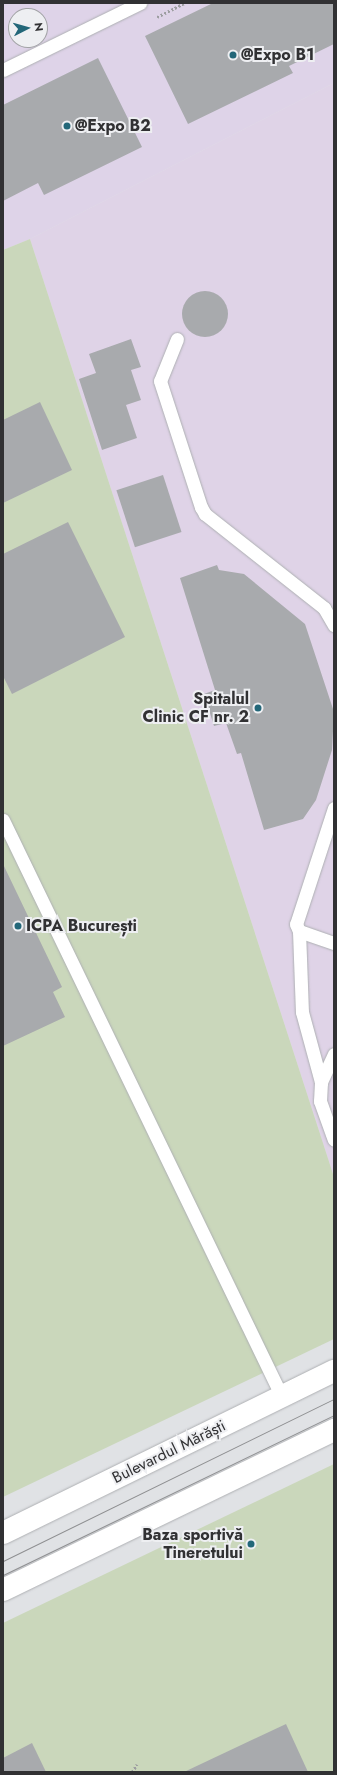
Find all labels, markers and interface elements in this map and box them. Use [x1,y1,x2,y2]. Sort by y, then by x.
north arrow [8,8,48,48]
text: N [31,22,47,32]
place label: @Expo B1 [241,45,314,65]
marker: @Expo B1 [228,50,238,60]
place label: @Expo B2 [75,116,151,136]
marker: @Expo B2 [62,121,72,131]
place label: Spitalul Clinic CF nr. 2 [143,689,249,727]
marker: Spitalul Clinic CF nr. 2 [252,702,264,714]
place label: ICPA București [26,916,137,936]
marker: ICPA București [13,921,23,931]
street label: Bulevardul Mărăști [109,1416,229,1488]
place label: Baza sportivă Tineretului [142,1525,243,1563]
marker: Baza sportivă Tineretului [246,1539,256,1549]

